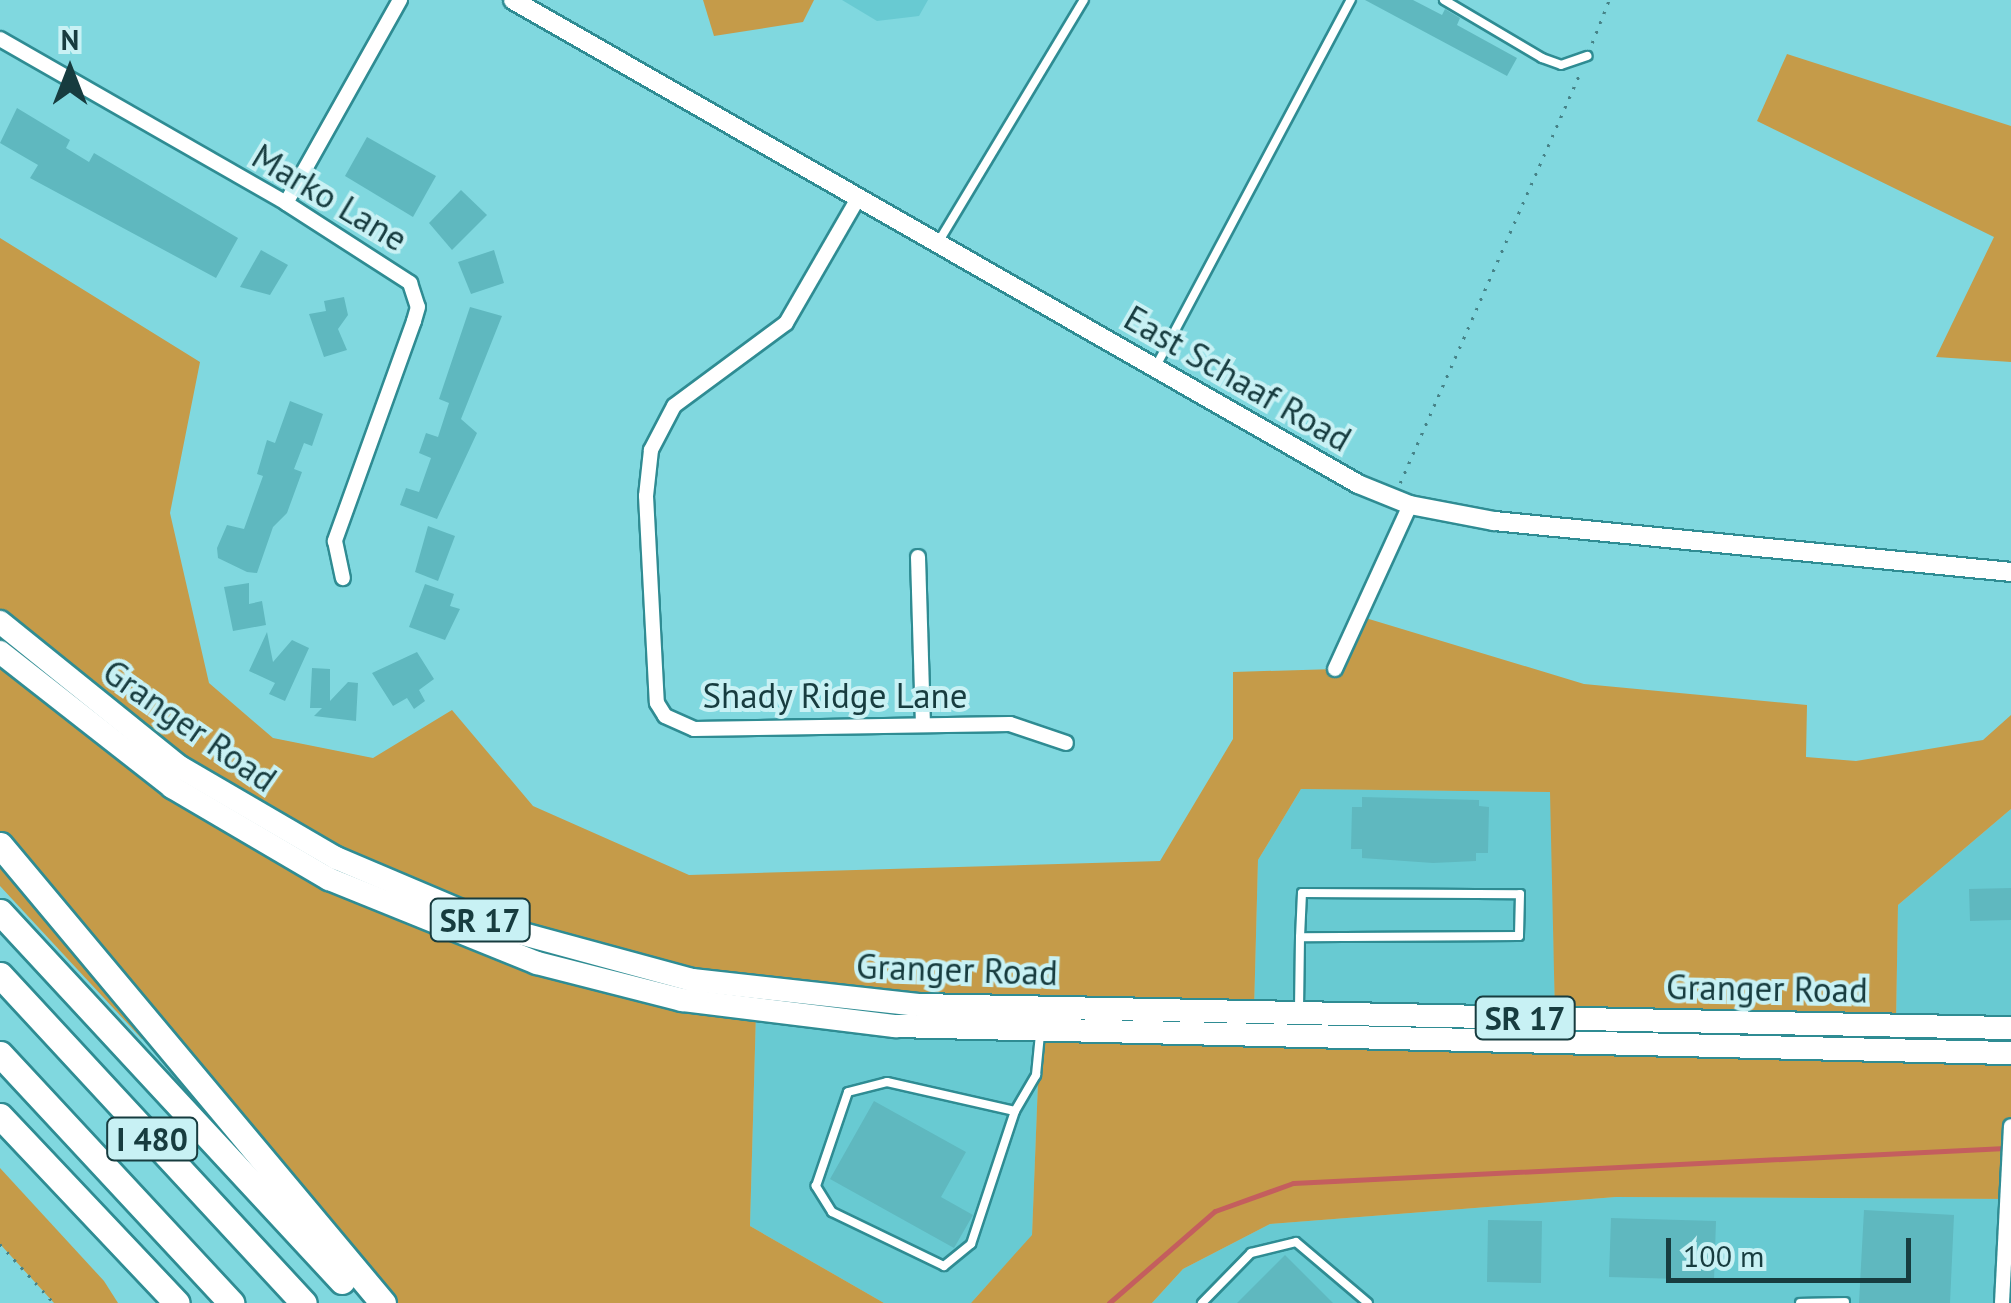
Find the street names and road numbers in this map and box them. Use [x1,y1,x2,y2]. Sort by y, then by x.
street label: Marko Lane [245,134,415,260]
street label: East Schaaf Road [1117,296,1359,460]
street label: Granger Road [95,650,285,800]
street label: Shady Ridge Lane [702,674,968,716]
road number: SR 17 [428,893,532,947]
street label: Granger Road [855,944,1059,994]
street label: Granger Road [1666,965,1868,1011]
road number: SR 17 [1472,991,1578,1045]
road number: I 480 [104,1112,200,1166]

